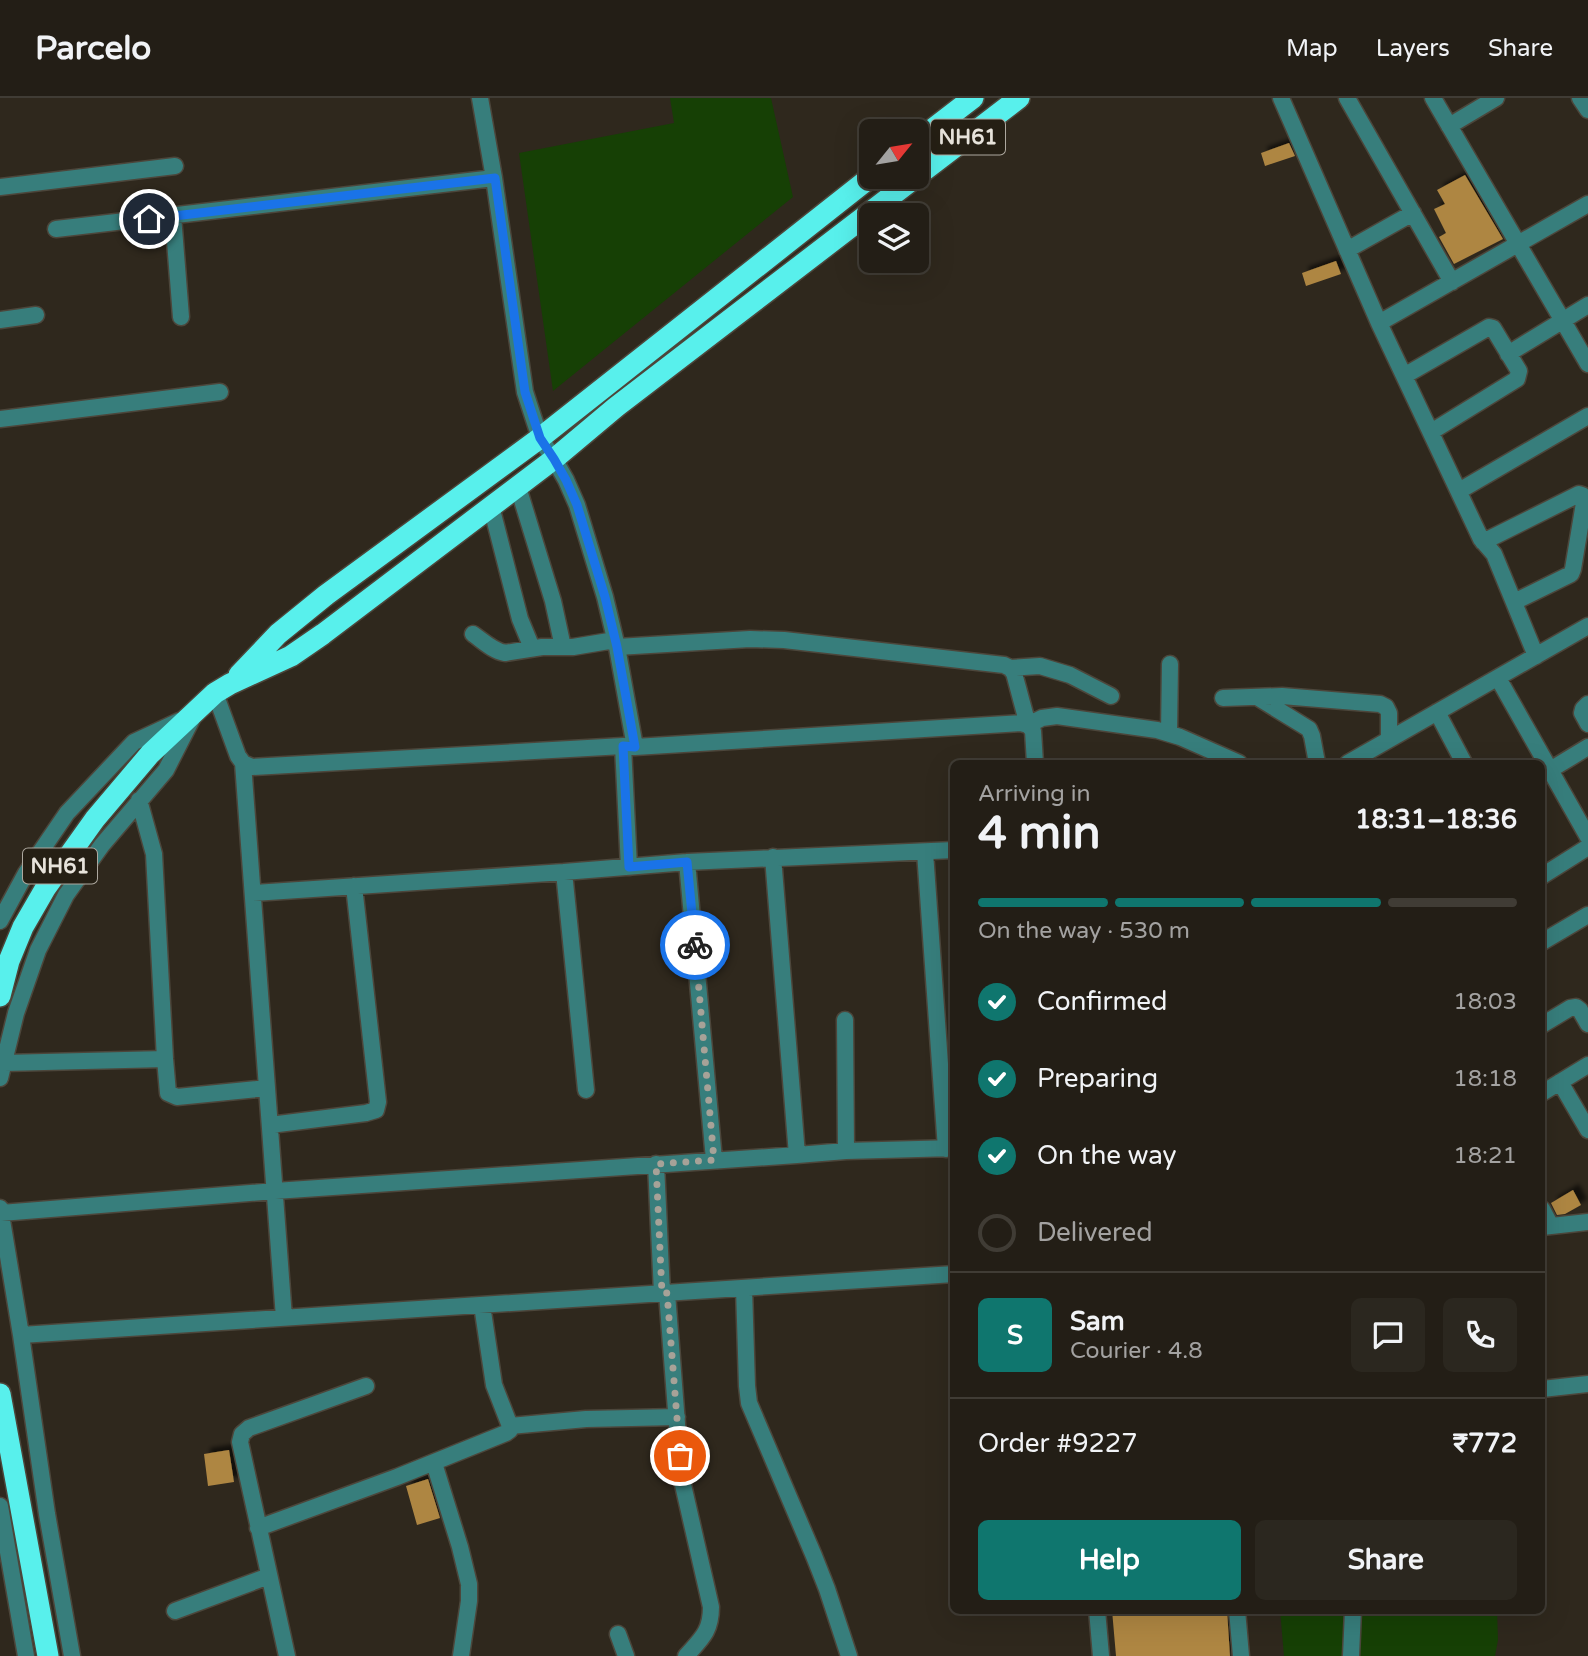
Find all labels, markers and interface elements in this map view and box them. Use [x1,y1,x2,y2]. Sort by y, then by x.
text: Parcelo [35,29,151,68]
text: Map [1286,34,1338,63]
text: Layers [1376,34,1450,63]
text: Share [1488,34,1553,63]
north arrow [859,119,929,189]
map controls [859,119,929,273]
road number: NH61 [931,120,1005,154]
pin [119,189,179,249]
icon: home [130,200,168,238]
button: layers [859,203,929,273]
text: Arriving in [978,780,1091,808]
text: 18:31–18:36 [1355,804,1517,835]
text: 4 min [978,806,1101,861]
road number: NH61 [23,848,97,884]
courier [660,910,730,980]
text: On the way · 530 m [978,917,1190,945]
icon: bike [676,926,714,964]
icon: check [978,983,1016,1021]
text: Confirmed [1037,986,1167,1017]
text: 18:03 [1453,988,1517,1016]
icon: check [978,1060,1016,1098]
text: Preparing [1037,1063,1158,1094]
text: 18:18 [1453,1065,1517,1093]
icon: check [978,1137,1016,1175]
text: On the way [1037,1140,1177,1171]
text: 18:21 [1453,1142,1517,1170]
text: Delivered [1037,1217,1153,1248]
button: chat [1351,1298,1425,1372]
button: phone [1443,1298,1517,1372]
text: Sam [1070,1306,1125,1337]
text: S [1007,1320,1023,1351]
text: Courier · 4.8 [1070,1337,1203,1365]
pin [650,1426,710,1486]
text: Order #9227 [978,1428,1138,1459]
text: ₹772 [1453,1428,1517,1459]
icon: bag [661,1437,699,1475]
button: Help [978,1520,1241,1600]
button: Share [1255,1520,1517,1600]

